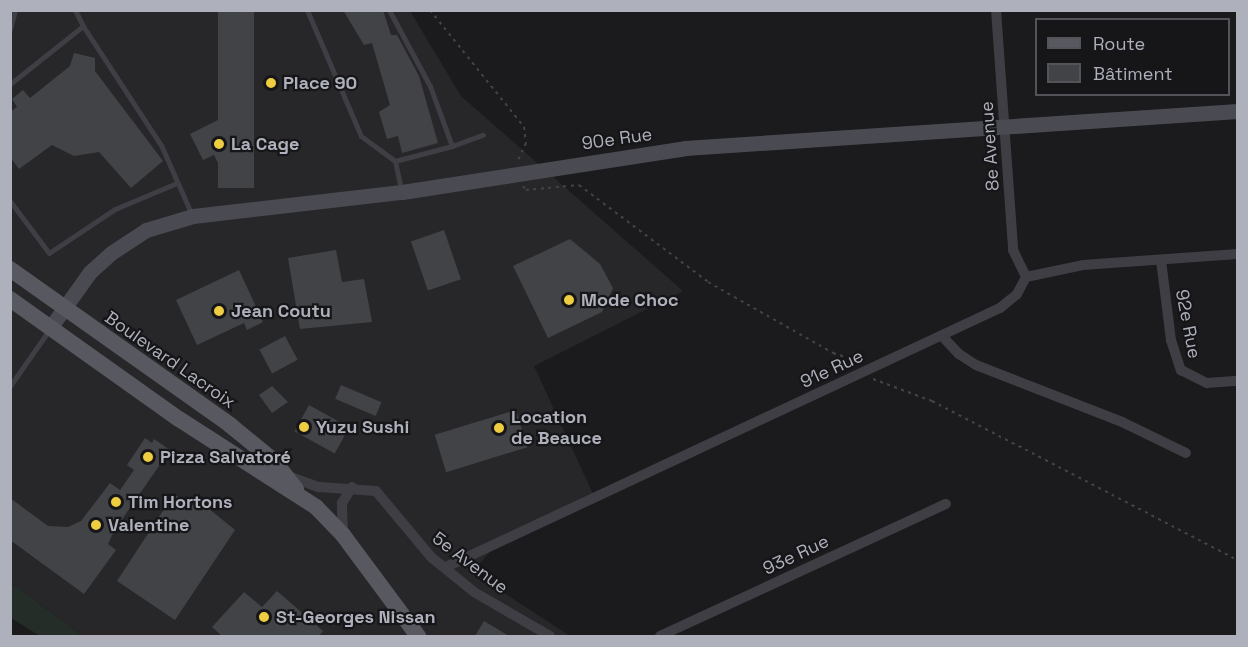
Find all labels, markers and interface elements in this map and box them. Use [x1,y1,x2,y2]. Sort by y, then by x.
legend [1035,18,1230,96]
text: Route [1093,32,1145,55]
text: Bâtiment [1093,62,1173,85]
place label: Place 90 [283,72,357,94]
marker: Place 90 [264,76,278,90]
street label: 8e Avenue [976,100,1004,192]
street label: 90e Rue [580,123,654,155]
place label: La Cage [231,133,299,155]
marker: La Cage [212,137,226,151]
street label: 92e Rue [1171,287,1205,361]
place label: Mode Choc [581,289,679,311]
marker: Mode Choc [562,293,576,307]
place label: Jean Coutu [231,300,331,322]
marker: Jean Coutu [212,304,226,318]
street label: Boulevard Lacroix [101,307,239,413]
street label: 91e Rue [797,345,867,393]
place label: Location de Beauce [511,407,602,450]
place label: Yuzu Sushi [316,416,409,438]
marker: Yuzu Sushi [297,420,311,434]
marker: Location de Beauce [492,421,506,435]
place label: Pizza Salvatoré [160,446,291,468]
marker: Pizza Salvatoré [141,450,155,464]
place label: Tim Hortons [128,491,232,513]
marker: Tim Hortons [109,495,123,509]
place label: Valentine [108,514,189,536]
marker: Valentine [89,518,103,532]
street label: 5e Avenue [428,527,512,599]
street label: 93e Rue [760,530,832,580]
place label: St-Georges Nissan [276,606,436,628]
marker: St-Georges Nissan [257,610,271,624]

